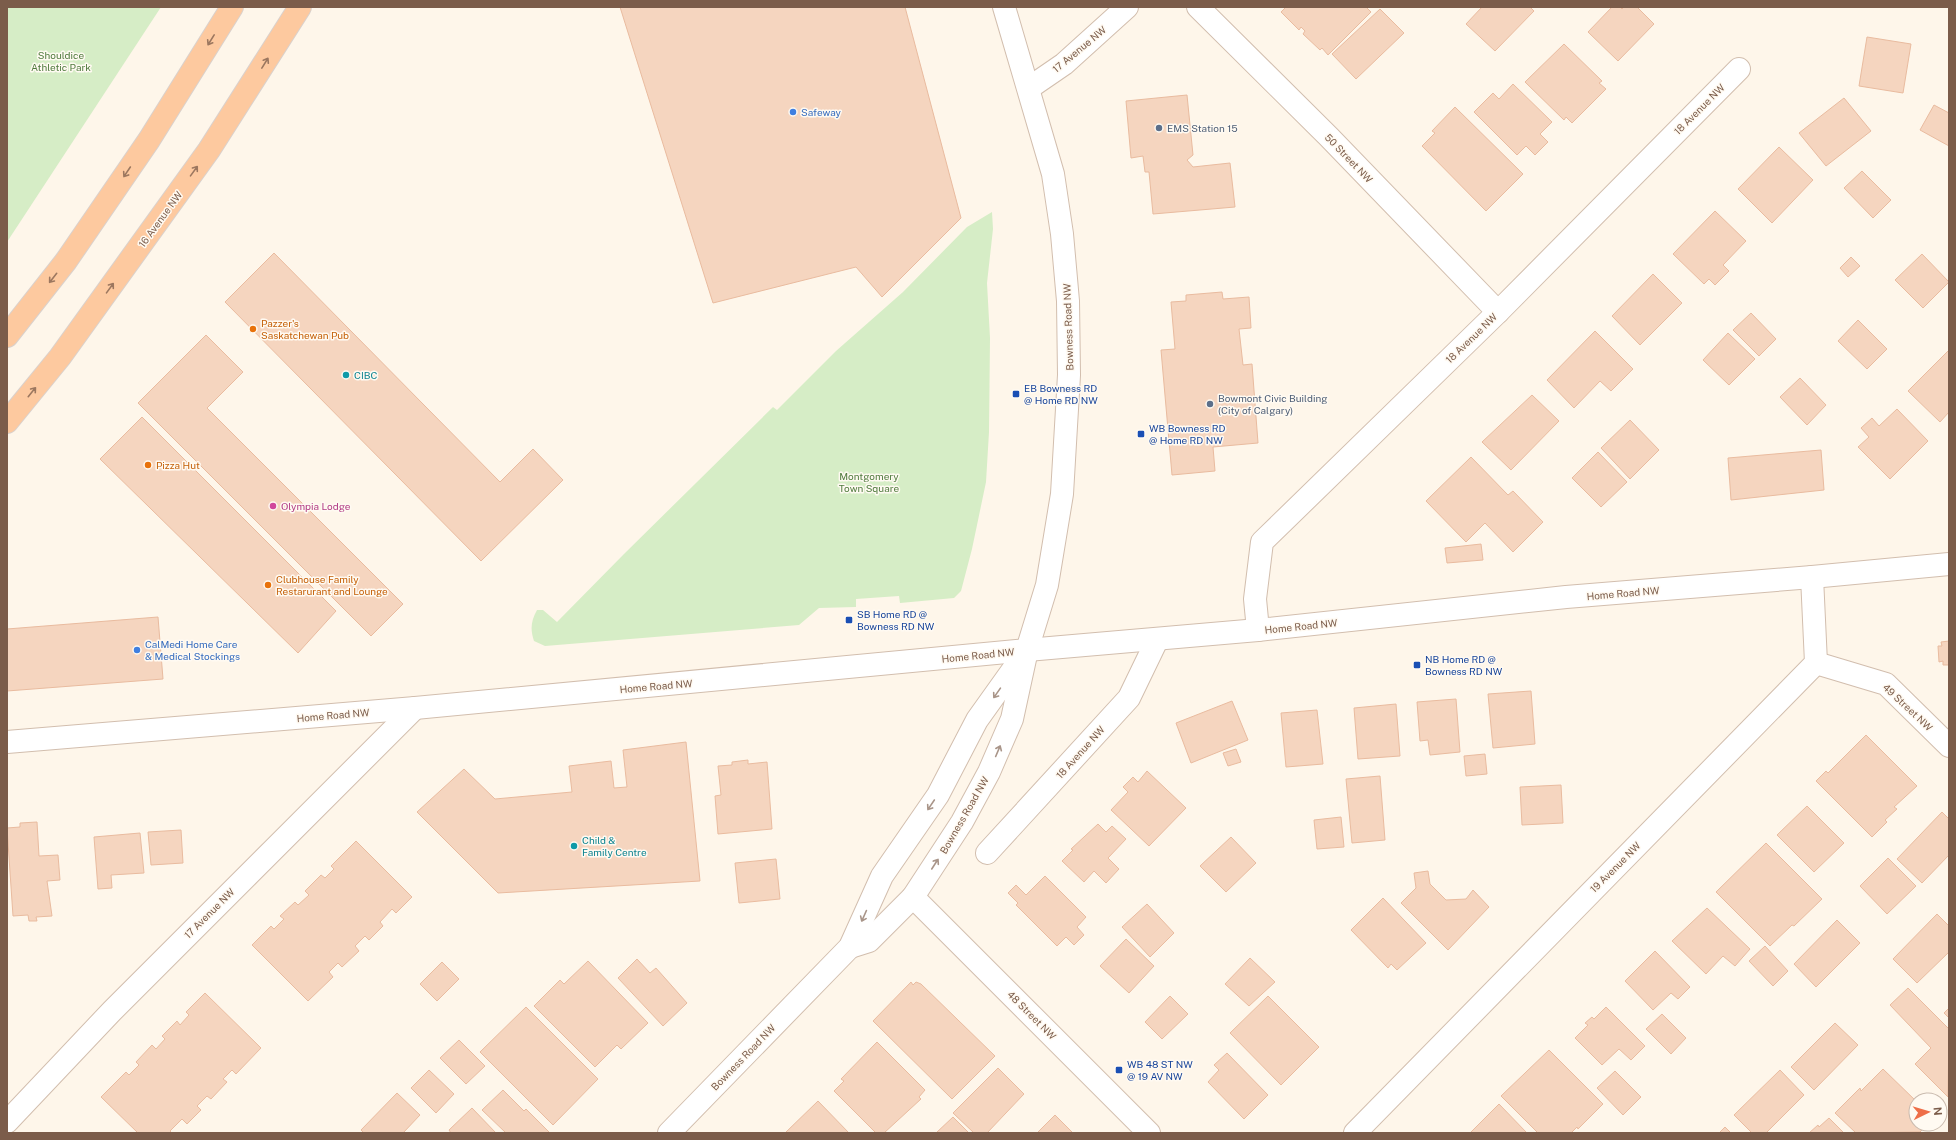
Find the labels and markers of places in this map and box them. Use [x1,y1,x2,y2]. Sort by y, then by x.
place label: Safeway [801,106,842,118]
marker: Safeway [788,107,798,117]
place label: EMS Station 15 [1167,122,1238,134]
marker: EMS Station 15 [1154,123,1164,133]
place label: Pazzer's Saskatchewan Pub [261,317,349,341]
marker: Pazzer's Saskatchewan Pub [248,324,258,334]
place label: CIBC [354,369,377,381]
marker: CIBC [341,370,351,380]
place label: EB Bowness RD @ Home RD NW [1024,382,1098,406]
marker: EB Bowness RD @ Home RD NW [1011,389,1021,399]
place label: Bowmont Civic Building (City of Calgary) [1218,392,1327,416]
marker: Bowmont Civic Building (City of Calgary) [1205,399,1215,409]
place label: WB Bowness RD @ Home RD NW [1149,422,1225,446]
marker: WB Bowness RD @ Home RD NW [1136,429,1146,439]
place label: Pizza Hut [156,459,200,471]
marker: Pizza Hut [143,460,153,470]
place label: Olympia Lodge [281,500,351,512]
marker: Olympia Lodge [268,501,278,511]
place label: Clubhouse Family Restarurant and Lounge [276,573,388,597]
marker: Clubhouse Family Restarurant and Lounge [263,580,273,590]
place label: SB Home RD @ Bowness RD NW [857,608,935,632]
marker: SB Home RD @ Bowness RD NW [844,615,854,625]
place label: CalMedi Home Care & Medical Stockings [145,638,240,662]
marker: CalMedi Home Care & Medical Stockings [132,645,142,655]
place label: NB Home RD @ Bowness RD NW [1425,653,1503,677]
marker: NB Home RD @ Bowness RD NW [1412,660,1422,670]
place label: Child & Family Centre [582,834,647,858]
marker: Child & Family Centre [569,841,579,851]
place label: WB 48 ST NW @ 19 AV NW [1127,1058,1193,1082]
marker: WB 48 ST NW @ 19 AV NW [1114,1065,1124,1075]

